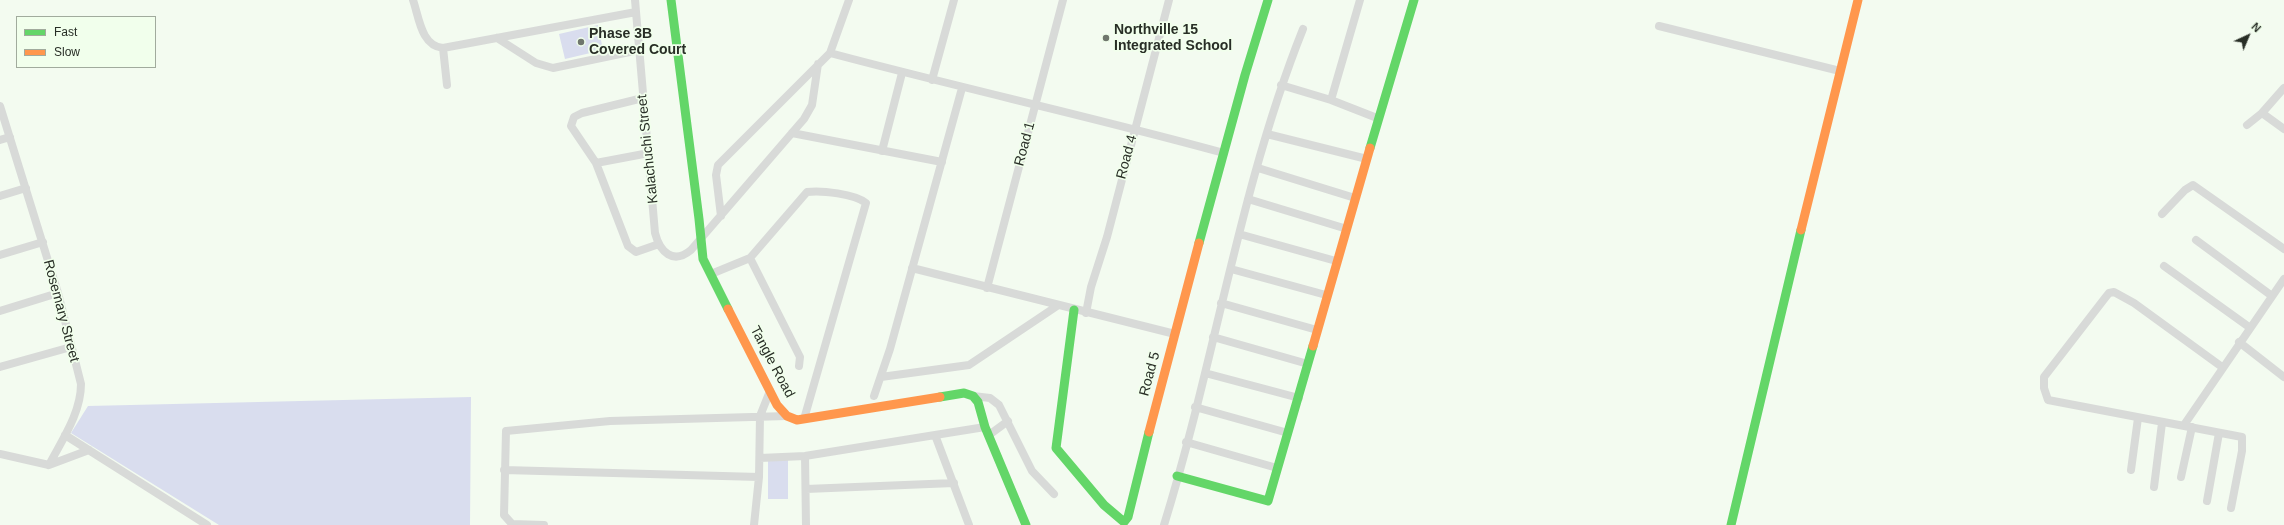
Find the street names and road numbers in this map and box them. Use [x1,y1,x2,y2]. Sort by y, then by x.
street label: Kalachuchi Street [634,94,662,204]
street label: Road 1 [1011,120,1039,168]
street label: Road 4 [1113,133,1141,181]
street label: Rosemary Street [39,258,83,364]
street label: Tangle Road [746,323,798,401]
street label: Road 5 [1136,350,1164,398]

